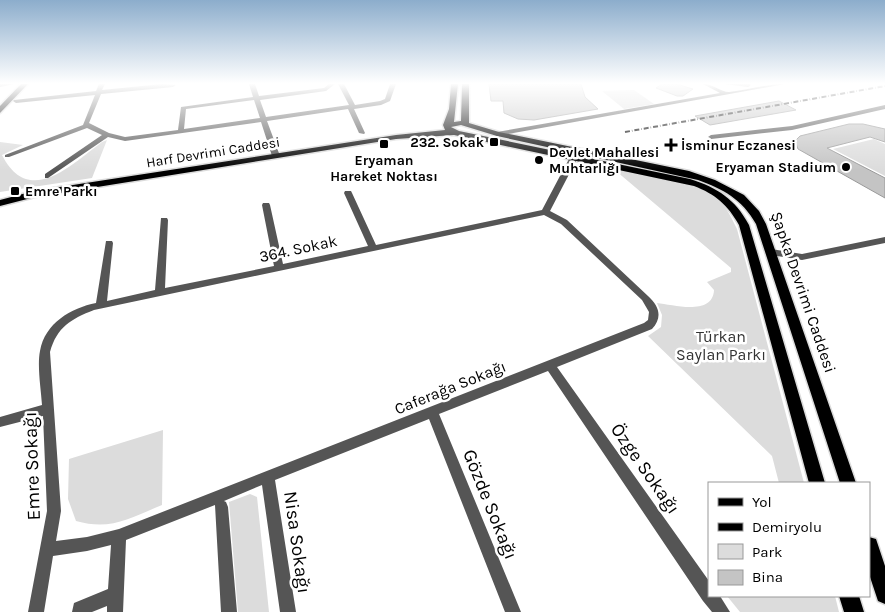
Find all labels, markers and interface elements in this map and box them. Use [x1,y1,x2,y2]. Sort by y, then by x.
street label: Harf Devrimi Caddesi [145,134,281,171]
place label: 232. Sokak [410,134,485,151]
marker: 232. Sokak [488,136,500,148]
place label: İsminur Eczanesi [681,137,796,154]
marker: Eryaman Hareket Noktası [378,138,390,150]
marker: İsminur Eczanesi [665,139,677,151]
place label: Devlet Mahallesi Muhtarlığı [549,144,659,177]
place label: Eryaman Hareket Noktası [330,152,438,185]
marker: Devlet Mahallesi Muhtarlığı [533,154,545,166]
place label: Eryaman Stadium [715,159,836,176]
marker: Eryaman Stadium [840,161,852,173]
place label: Emre Parkı [25,183,98,200]
marker: Emre Parkı [9,185,21,197]
street label: Şapka Devrimi Caddesi [767,209,840,375]
street label: 364. Sokak [257,231,339,266]
park label: Türkan Saylan Parkı [676,327,766,364]
street label: Caferağa Sokağı [392,356,509,418]
street label: Emre Sokağı [19,411,45,521]
street label: Özge Sokağı [606,419,685,518]
street label: Gözde Sokağı [458,446,522,563]
legend [708,482,870,597]
street label: Nisa Sokağı [279,490,315,595]
text: Yol [752,493,772,511]
text: Demiryolu [752,518,822,536]
text: Park [752,543,782,561]
text: Bina [752,568,783,586]

